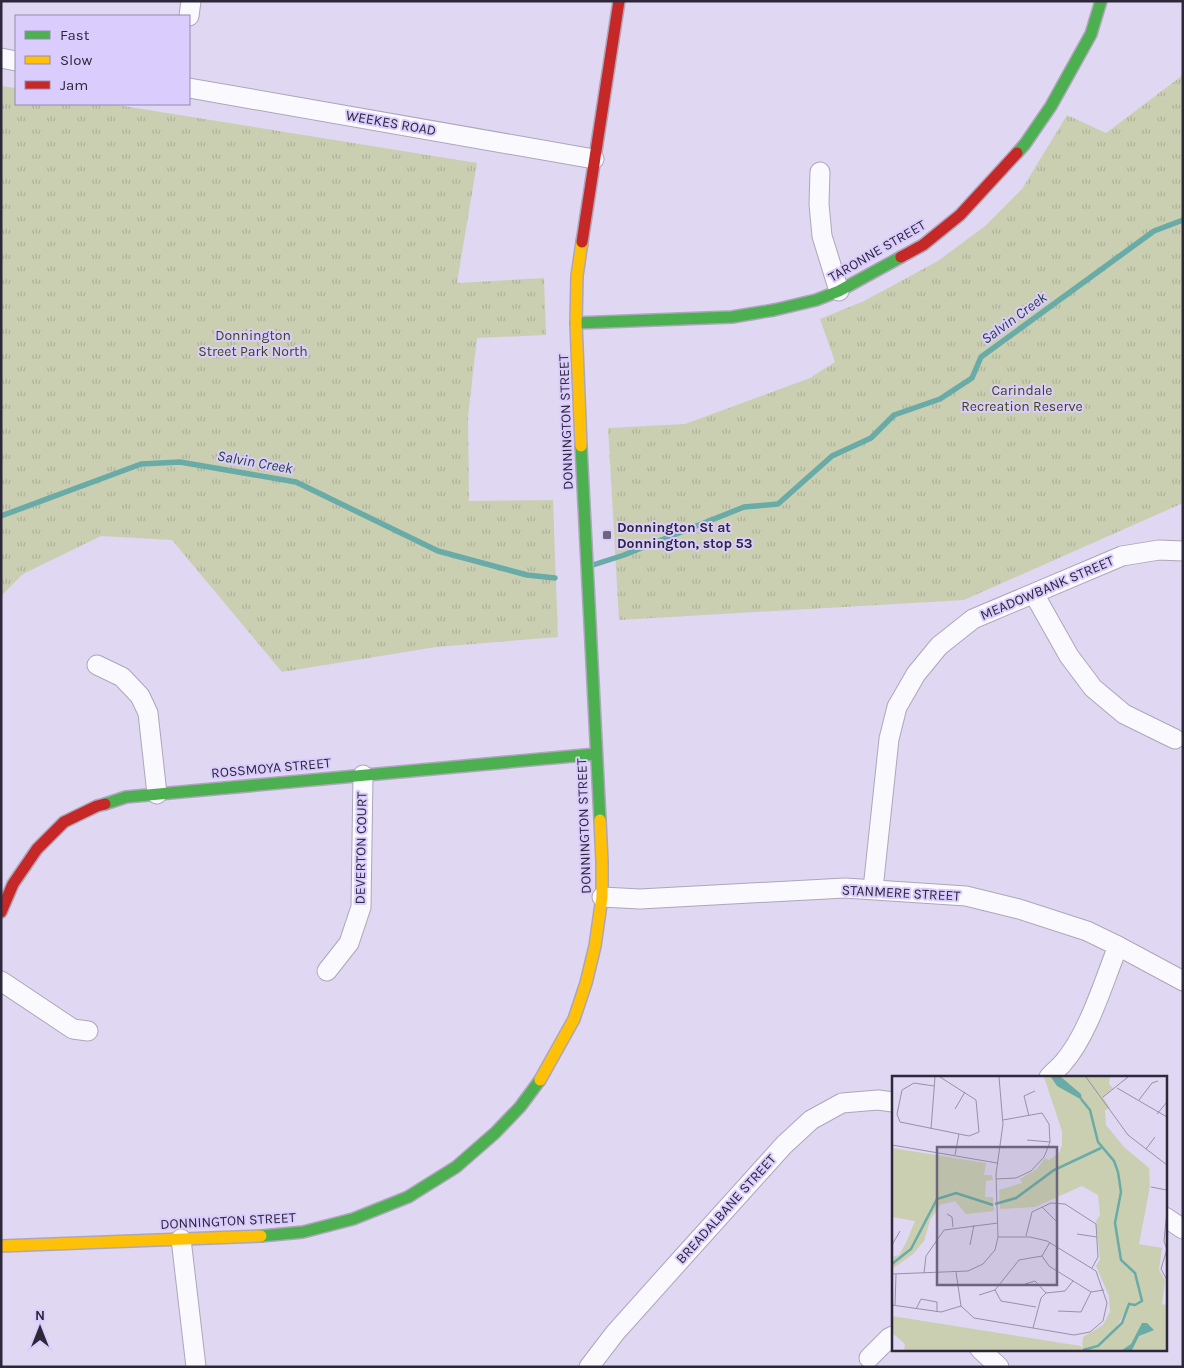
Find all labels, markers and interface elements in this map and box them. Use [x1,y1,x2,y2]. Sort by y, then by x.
legend [15,15,190,105]
text: Fast [60,26,90,44]
text: Slow [60,51,92,69]
text: Jam [60,76,88,94]
street label: WEEKES ROAD [345,107,437,139]
street label: TARONNE STREET [825,216,929,286]
water label: Salvin Creek [978,288,1051,348]
park label: Donnington Street Park North [198,327,308,360]
street label: DONNINGTON STREET [555,354,577,490]
park label: Carindale Recreation Reserve [961,382,1083,415]
water label: Salvin Creek [216,446,295,478]
place label: Donnington St at Donnington, stop 53 [617,519,752,552]
marker: Donnington St at Donnington, stop 53 [601,529,613,541]
street label: MEADOWBANK STREET [978,552,1116,624]
street label: ROSSMOYA STREET [210,754,332,782]
street label: DONNINGTON STREET [573,758,595,894]
street label: DEVERTON COURT [352,792,370,904]
street label: STANMERE STREET [841,881,961,905]
inset map [892,1076,1166,1350]
street label: BREADALBANE STREET [672,1151,780,1267]
street label: DONNINGTON STREET [160,1209,296,1233]
north arrow [15,1303,65,1353]
text: N [35,1307,45,1324]

